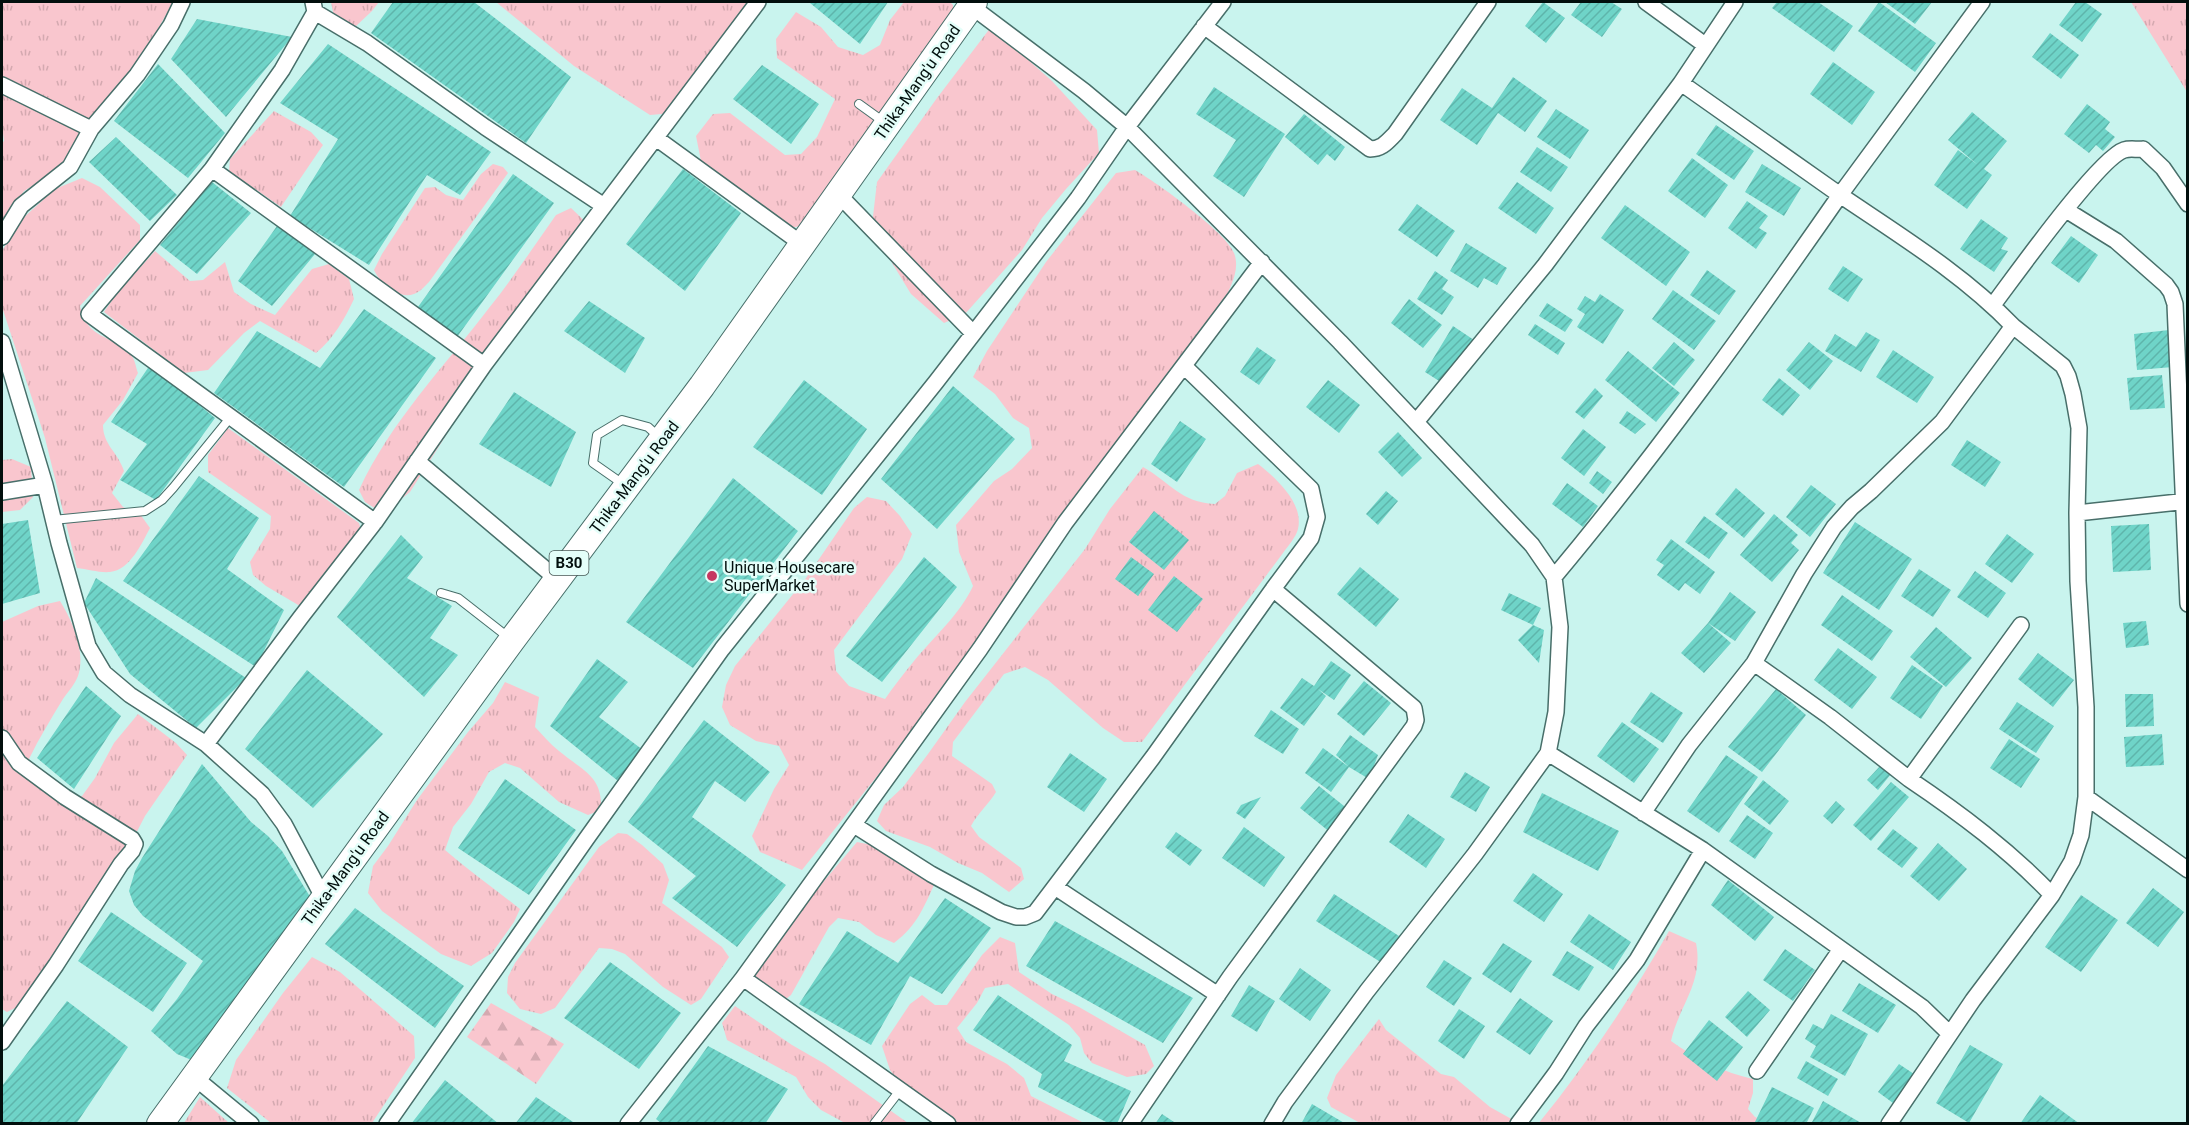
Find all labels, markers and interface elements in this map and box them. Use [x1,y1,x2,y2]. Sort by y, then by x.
street label: Thika-Mang'u Road [871,21,964,144]
street label: Thika-Mang'u Road [586,417,683,537]
road number: B30 [550,551,588,575]
place label: Unique Housecare SuperMarket [724,558,854,595]
marker: Unique Housecare SuperMarket [705,569,719,583]
street label: Thika-Mang'u Road [298,808,393,929]

